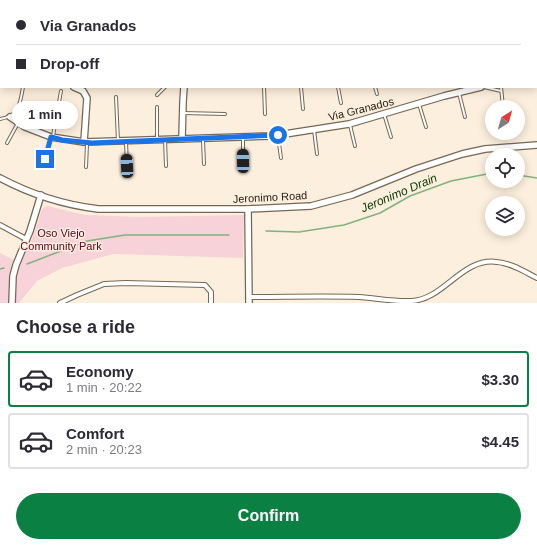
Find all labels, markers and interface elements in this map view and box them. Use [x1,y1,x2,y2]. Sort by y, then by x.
text: Via Granados [40,17,136,34]
text: Drop-off [40,55,99,72]
street label: Via Granados [327,95,395,123]
north arrow [485,100,525,140]
map controls [485,100,525,236]
callout: 1 min [12,101,78,129]
text: 1 min [28,107,62,122]
route start [269,126,287,144]
button: locate [485,148,525,188]
car [237,149,249,173]
route end [36,150,54,168]
car [120,154,134,178]
water label: Jeronimo Drain [358,171,439,216]
street label: Jeronimo Road [232,189,308,205]
button: layers [485,196,525,236]
park label: Oso Viejo Community Park [20,227,102,252]
text: Choose a ride [16,317,135,337]
icon: car [18,361,54,397]
text: Economy [66,363,134,380]
text: $3.30 [481,371,519,388]
text: 1 min · 20:22 [66,380,142,395]
icon: car [18,423,54,459]
text: Comfort [66,425,124,442]
text: $4.45 [481,433,519,450]
text: 2 min · 20:23 [66,442,142,457]
button: Confirm [16,493,521,539]

